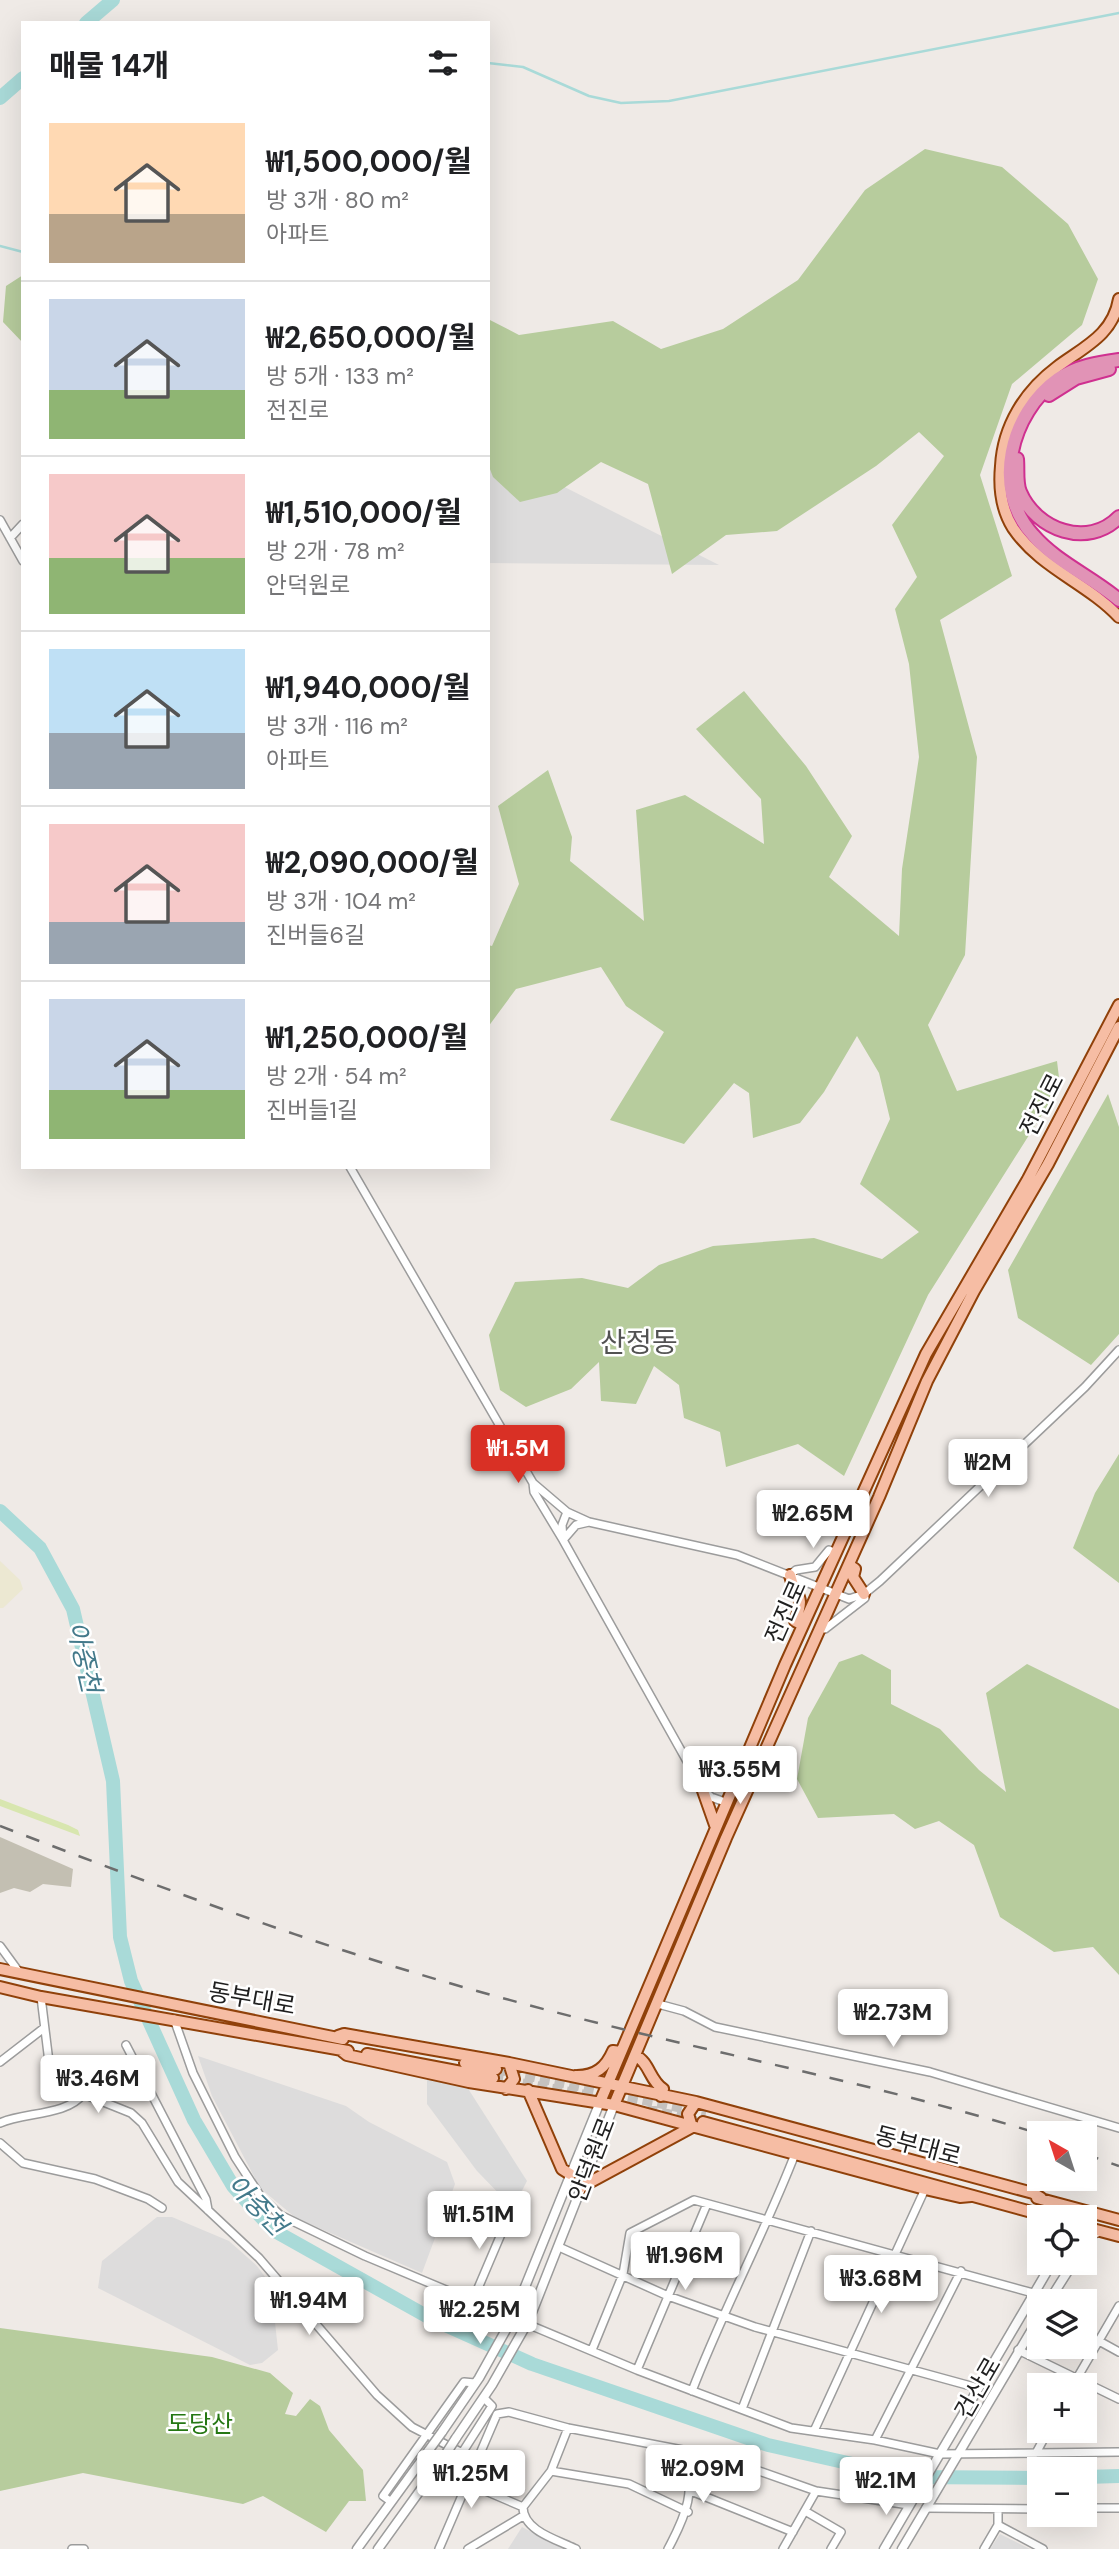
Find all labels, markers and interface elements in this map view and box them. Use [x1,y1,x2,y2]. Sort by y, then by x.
icon: filters [424,44,462,82]
text: 매물 14개 [49,46,169,85]
text: ₩1,500,000/월 [266,142,472,181]
icon: home [105,151,189,235]
text: 방 3개 · 80 m² [266,185,409,215]
text: 아파트 [266,219,329,249]
text: ₩2,650,000/월 [266,318,476,357]
icon: home [105,327,189,411]
text: 방 5개 · 133 m² [266,361,414,391]
text: 전진로 [266,395,329,425]
text: ₩1,510,000/월 [266,493,462,532]
icon: home [105,502,189,586]
text: 방 2개 · 78 m² [266,536,405,566]
text: 안덕원로 [266,570,351,600]
text: ₩1,940,000/월 [266,668,471,707]
icon: home [105,677,189,761]
text: 방 3개 · 116 m² [266,711,408,741]
text: 아파트 [266,745,329,775]
text: ₩2,090,000/월 [266,843,479,882]
icon: home [105,852,189,936]
text: 방 3개 · 104 m² [266,886,416,916]
text: 진버들6길 [266,920,365,950]
text: ₩1,250,000/월 [266,1018,468,1057]
icon: home [105,1027,189,1111]
text: 방 2개 · 54 m² [266,1061,407,1091]
street label: 전진로 [1013,1068,1070,1141]
text: 진버들1길 [266,1095,358,1125]
district label: 산정동 [600,1324,678,1361]
pin: ₩1.5M [469,1426,567,1485]
text: ₩1.5M [487,1433,549,1463]
pin: ₩2M [954,1440,1022,1499]
text: ₩2M [964,1447,1012,1477]
pin: ₩2.65M [756,1490,870,1550]
text: ₩2.65M [773,1498,853,1528]
street label: 전진로 [758,1575,813,1648]
water label: 아중천 [59,1618,109,1699]
pin: ₩3.55M [683,1746,797,1806]
text: ₩3.55M [699,1754,781,1784]
street label: 동부대로 [206,1976,298,2021]
pin: ₩2.73M [836,1990,950,2049]
text: ₩2.73M [854,1997,932,2027]
pin: ₩3.46M [41,2056,155,2115]
text: ₩3.46M [56,2063,140,2093]
street label: 안덕원로 [561,2113,622,2207]
street label: 동부대로 [871,2119,965,2172]
north arrow [1027,2121,1097,2191]
map controls [1027,2121,1097,2527]
water label: 아중천 [220,2167,296,2245]
pin: ₩1.51M [422,2192,536,2251]
text: ₩1.51M [444,2199,514,2229]
button: locate [1027,2205,1097,2275]
pin: ₩1.96M [628,2232,742,2292]
text: ₩1.96M [647,2240,723,2270]
pin: ₩3.68M [824,2256,938,2315]
text: ₩3.68M [840,2263,922,2293]
pin: ₩1.94M [252,2278,366,2337]
text: ₩1.94M [271,2285,347,2315]
pin: ₩2.25M [423,2286,537,2346]
button: layers [1027,2289,1097,2359]
text: ₩2.25M [440,2294,520,2324]
street label: 건산로 [948,2351,1008,2424]
button: + [1027,2373,1097,2443]
park label: 도당산 [167,2408,233,2439]
pin: ₩2.09M [646,2446,760,2505]
pin: ₩1.25M [414,2450,528,2510]
text: ₩2.09M [662,2453,744,2483]
button: − [1027,2457,1097,2527]
text: ₩1.25M [433,2458,509,2488]
pin: ₩2.1M [837,2458,935,2517]
text: ₩2.1M [856,2465,916,2495]

